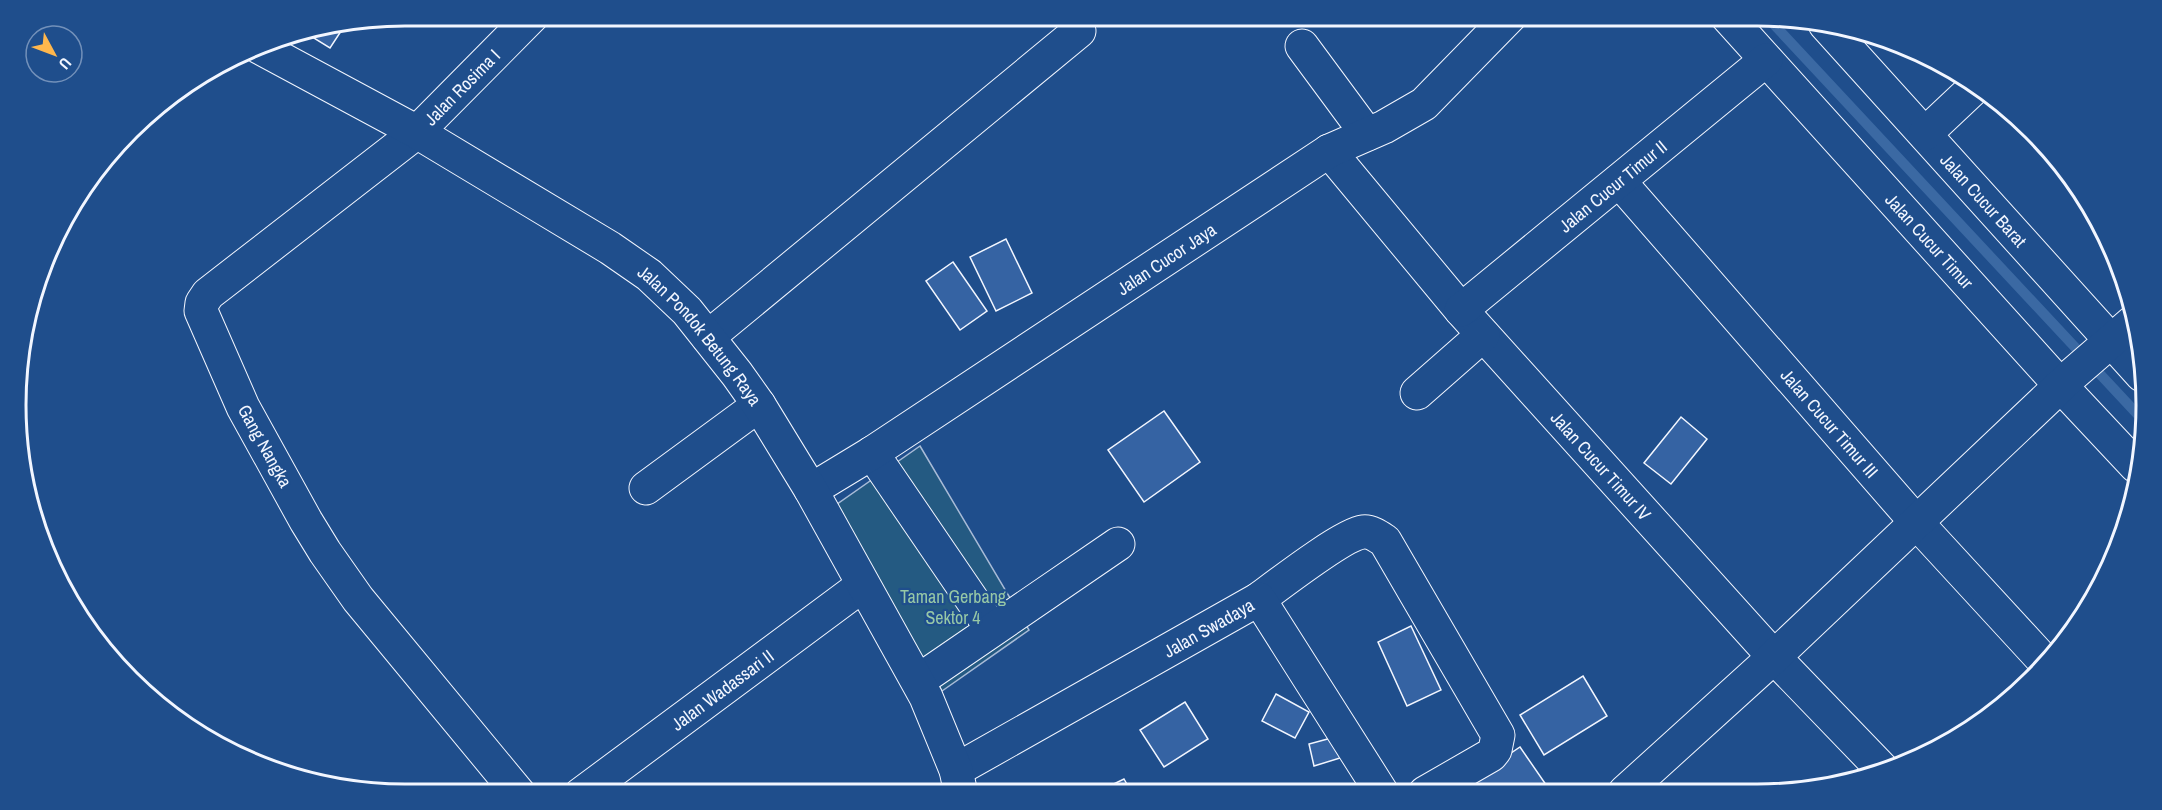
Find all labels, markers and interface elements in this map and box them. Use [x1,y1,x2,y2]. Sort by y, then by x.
north arrow [24,24,84,84]
street label: Jalan Rosima I [418,43,505,131]
text: U [54,53,77,75]
street label: Jalan Cucur Timur II [1553,134,1672,238]
street label: Jalan Cucur Barat [1935,148,2033,252]
street label: Jalan Cucur Timur [1880,187,1980,294]
street label: Jalan Cucor Jaya [1112,217,1221,300]
street label: Jalan Pondok Betung Raya [633,259,768,410]
street label: Jalan Cucur Timur III [1775,363,1884,483]
street label: Gang Nangka [232,400,298,492]
street label: Jalan Cucur Timur IV [1545,405,1657,526]
park label: Taman Gerbang Sektor 4 [900,584,1007,630]
street label: Jalan Swadaya [1159,592,1258,663]
street label: Jalan Wadassari II [666,643,779,736]

